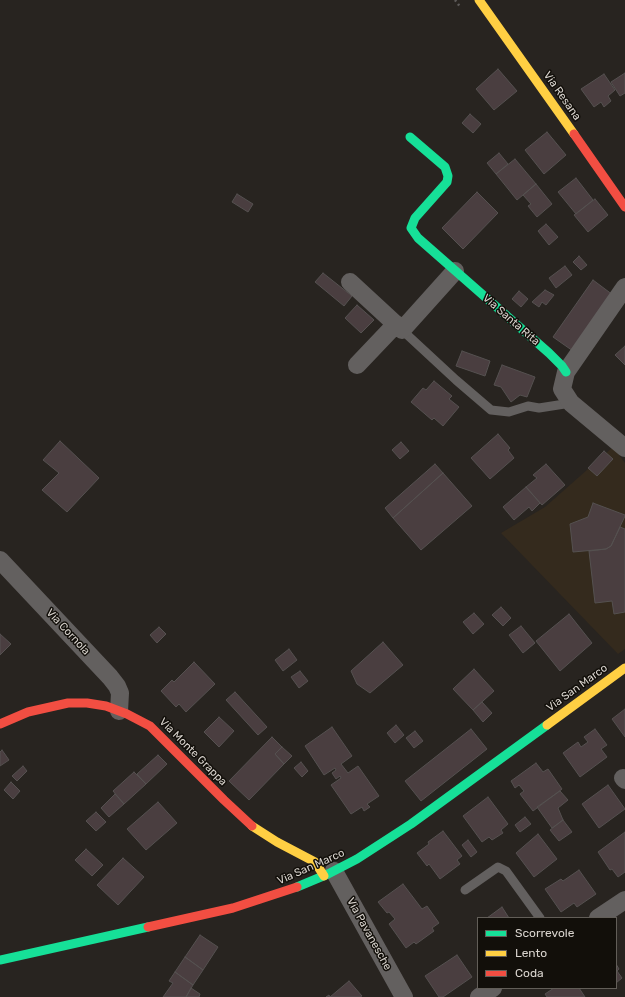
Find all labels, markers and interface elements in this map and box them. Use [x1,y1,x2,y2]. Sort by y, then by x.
street label: Via Resana [540,69,584,123]
street label: Via Santa Rita [480,292,542,348]
street label: Via Cornola [43,606,93,658]
street label: Via San Marco [544,661,610,715]
street label: Via Monte Grappa [156,715,230,789]
street label: Via San Marco [275,846,347,888]
street label: Via Pavanesche [344,895,394,973]
legend [477,917,617,989]
text: Scorrevole [515,926,574,940]
text: Lento [515,946,547,960]
text: Coda [515,966,544,980]

